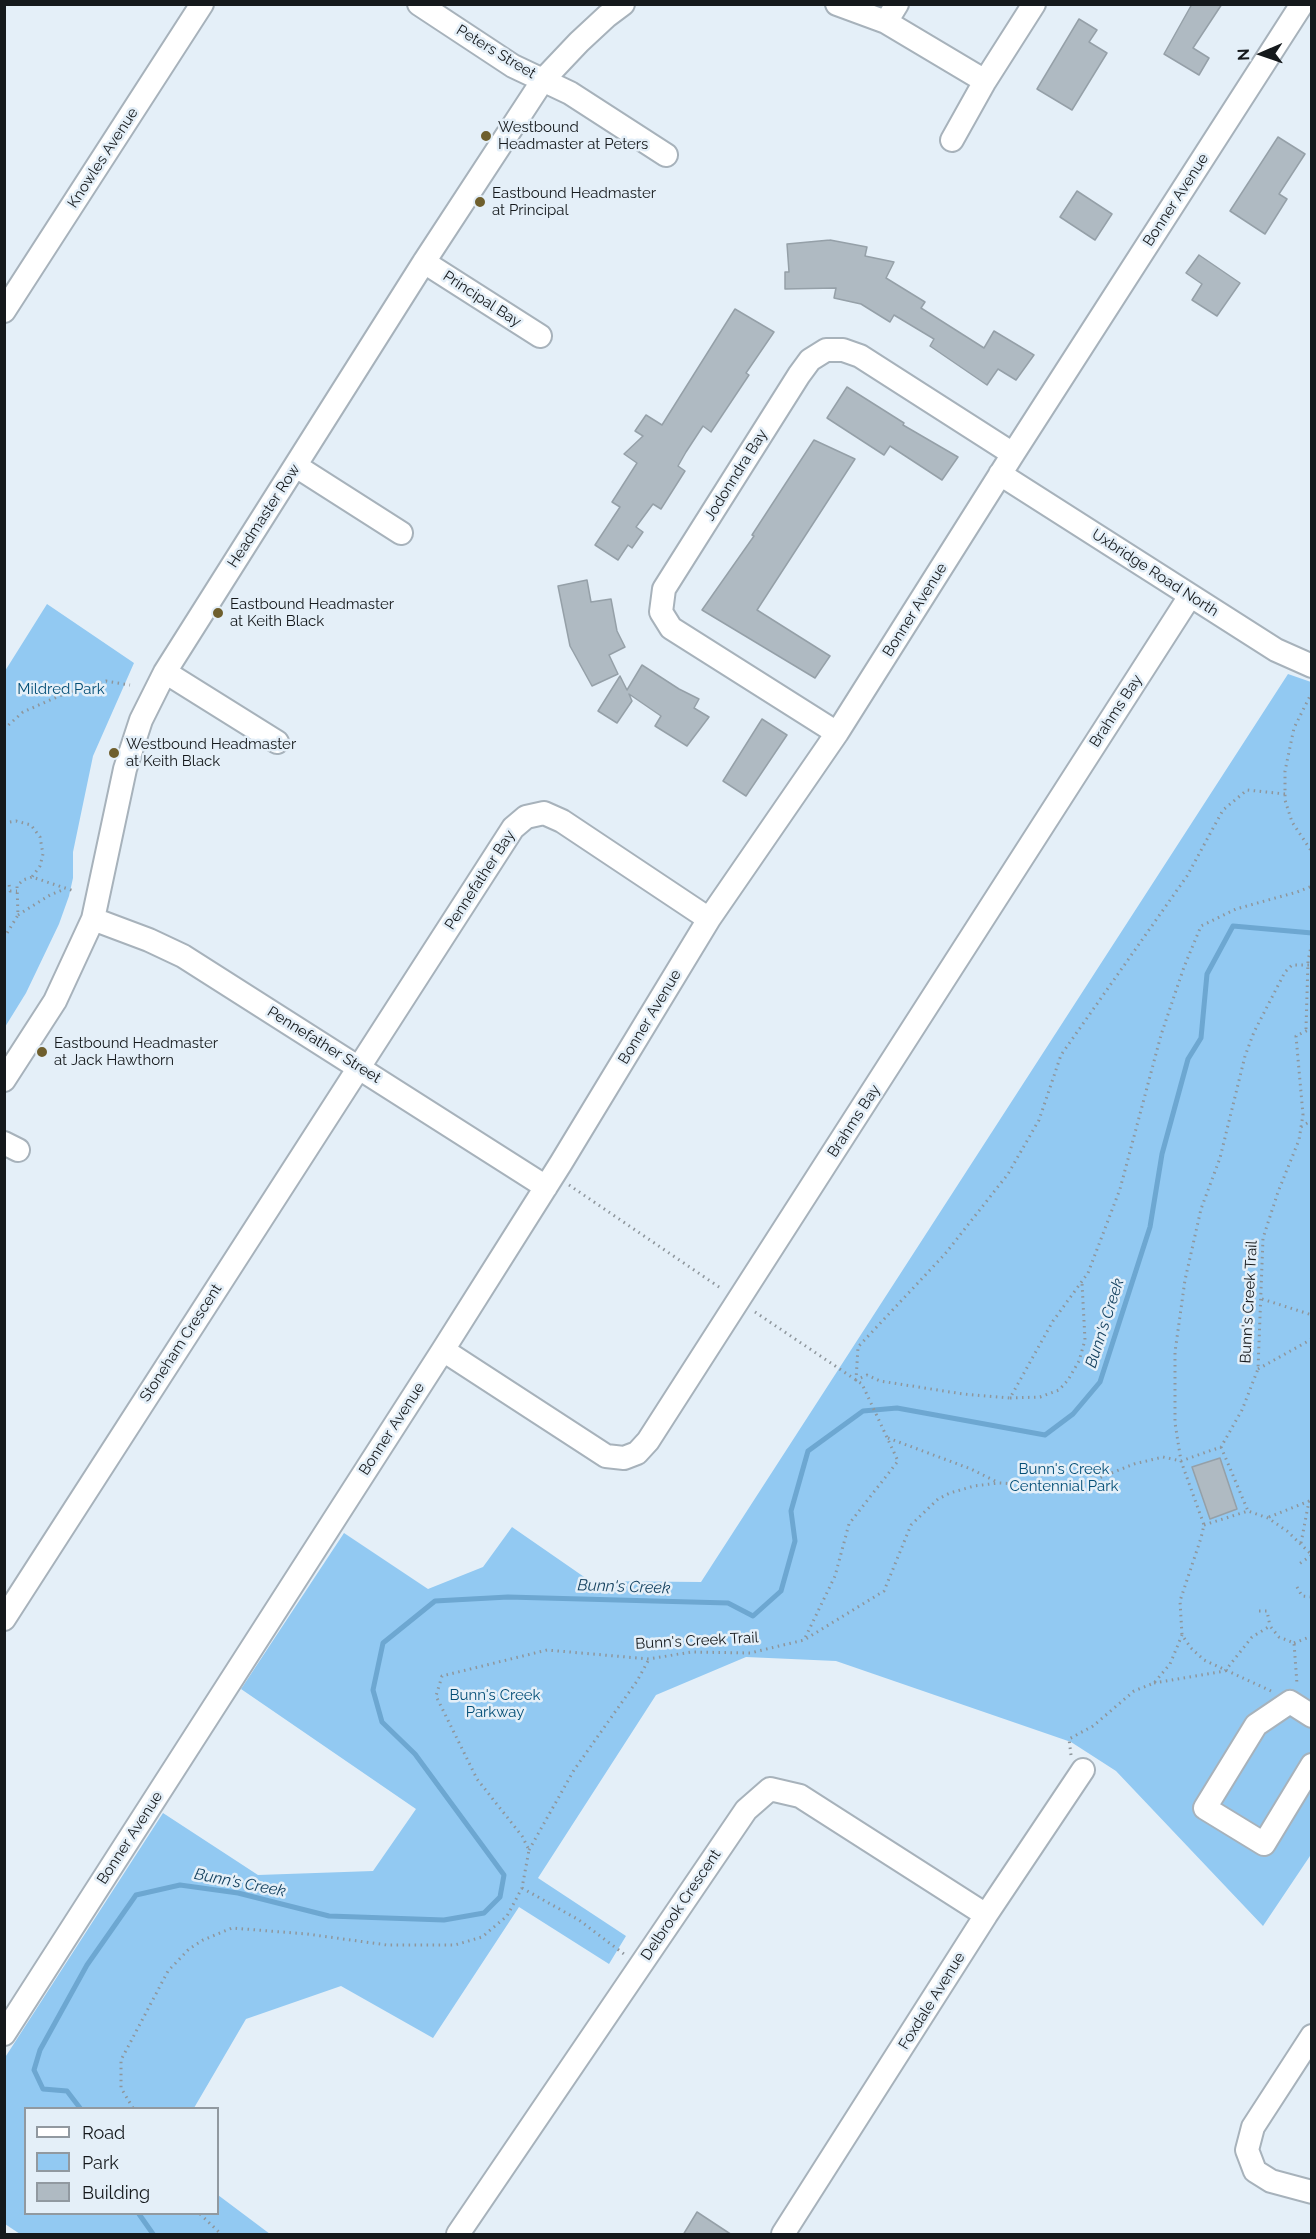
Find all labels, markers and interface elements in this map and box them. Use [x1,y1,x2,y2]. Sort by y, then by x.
street label: Peters Street [453,21,539,83]
north arrow [1232,24,1292,84]
text: N [1234,48,1253,61]
street label: Knowles Avenue [64,105,142,211]
place label: Westbound Headmaster at Peters [498,118,648,153]
marker: Westbound Headmaster at Peters [479,129,493,143]
street label: Bonner Avenue [1139,150,1213,250]
place label: Eastbound Headmaster at Principal [492,184,656,219]
marker: Eastbound Headmaster at Principal [473,195,487,209]
street label: Principal Bay [440,267,524,331]
street label: Jodonndra Bay [701,426,771,524]
street label: Headmaster Row [224,461,304,571]
street label: Uxbridge Road North [1088,525,1222,621]
street label: Bonner Avenue [879,560,951,660]
place label: Eastbound Headmaster at Keith Black [230,595,394,630]
marker: Eastbound Headmaster at Keith Black [211,606,225,620]
street label: Brahms Bay [1086,671,1146,751]
park label: Mildred Park [17,680,105,698]
place label: Westbound Headmaster at Keith Black [126,735,296,770]
marker: Westbound Headmaster at Keith Black [107,746,121,760]
street label: Pennefather Bay [441,827,519,933]
street label: Bonner Avenue [615,967,685,1067]
street label: Pennefather Street [264,1003,384,1087]
place label: Eastbound Headmaster at Jack Hawthorn [54,1034,218,1069]
marker: Eastbound Headmaster at Jack Hawthorn [35,1045,49,1059]
street label: Brahms Bay [824,1081,884,1161]
street label: Bunn's Creek Trail [1237,1240,1261,1364]
water label: Bunn's Creek [1081,1276,1129,1370]
street label: Stoneham Crescent [136,1281,226,1405]
street label: Bonner Avenue [355,1379,429,1479]
park label: Bunn's Creek Centennial Park [1010,1460,1118,1495]
water label: Bunn's Creek [577,1576,671,1598]
street label: Bunn's Creek Trail [635,1629,759,1653]
park label: Bunn's Creek Parkway [449,1686,541,1721]
street label: Bonner Avenue [93,1788,167,1888]
street label: Delbrook Crescent [637,1846,725,1964]
water label: Bunn's Creek [193,1865,287,1901]
street label: Foxdale Avenue [895,1949,969,2053]
legend [24,2107,219,2215]
text: Road [82,2122,125,2143]
text: Park [82,2152,119,2173]
text: Building [82,2182,150,2203]

